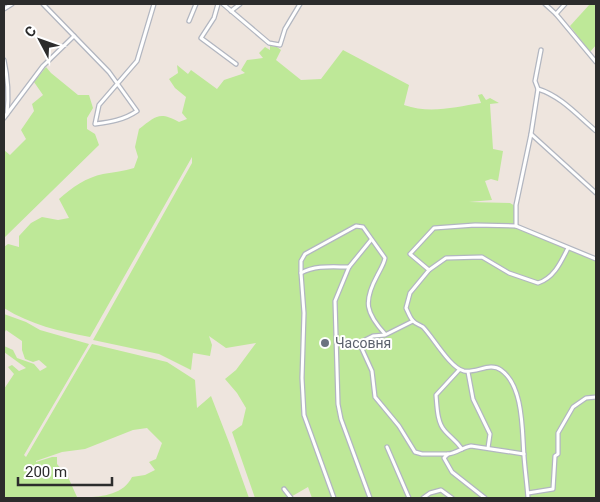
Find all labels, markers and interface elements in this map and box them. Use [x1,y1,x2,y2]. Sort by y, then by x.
north arrow [15,15,65,65]
text: С [21,23,39,40]
place label: Часовня [335,335,391,351]
marker: Часовня [319,337,331,349]
scale bar [18,454,111,486]
text: 200 m [25,463,67,481]

